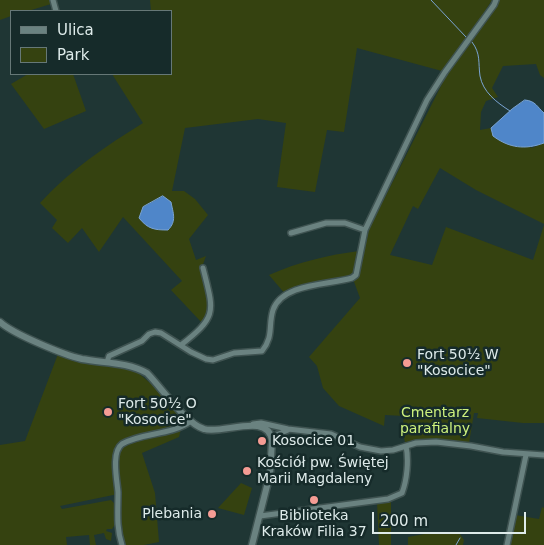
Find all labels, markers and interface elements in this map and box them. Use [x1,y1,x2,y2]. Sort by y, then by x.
legend [10,10,172,75]
text: Ulica [57,21,94,39]
text: Park [57,46,89,64]
place label: Fort 50½ W "Kosocice" [417,347,498,380]
marker: Fort 50½ W "Kosocice" [401,357,413,369]
place label: Fort 50½ O "Kosocice" [118,396,197,428]
park label: Cmentarz parafialny [400,405,470,438]
marker: Fort 50½ O "Kosocice" [102,406,114,418]
place label: Kosocice 01 [272,433,355,449]
marker: Kosocice 01 [256,435,268,447]
place label: Kościół pw. Świętej Marii Magdaleny [257,455,389,488]
marker: Kościół pw. Świętej Marii Magdaleny [241,465,253,477]
marker: Biblioteka Kraków Filia 37 [308,494,320,506]
scale bar [374,502,528,534]
place label: Plebania [142,506,202,522]
marker: Plebania [206,508,218,520]
place label: Biblioteka Kraków Filia 37 [261,508,367,540]
text: 200 m [380,512,428,530]

